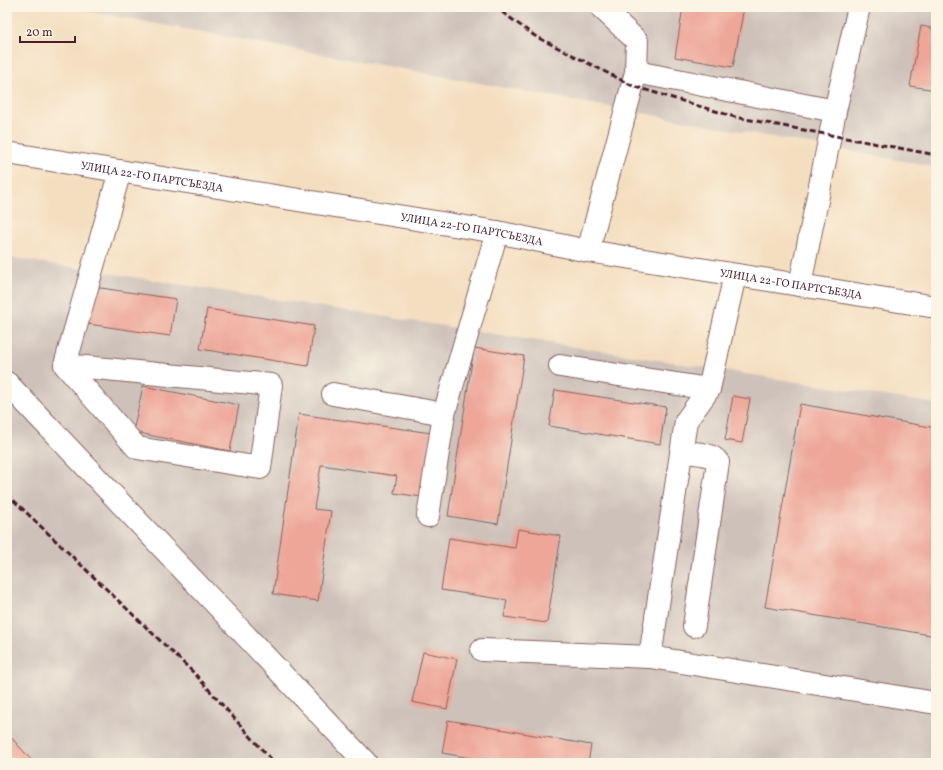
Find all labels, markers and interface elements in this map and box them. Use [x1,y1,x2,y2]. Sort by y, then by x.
scale bar [20,18,75,44]
text: 20 m [26,25,53,41]
street label: УЛИЦА 22-ГО ПАРТСЪЕЗДА [79,159,225,197]
street label: УЛИЦА 22-ГО ПАРТСЪЕЗДА [399,211,544,250]
street label: УЛИЦА 22-ГО ПАРТСЪЕЗДА [718,266,864,304]

